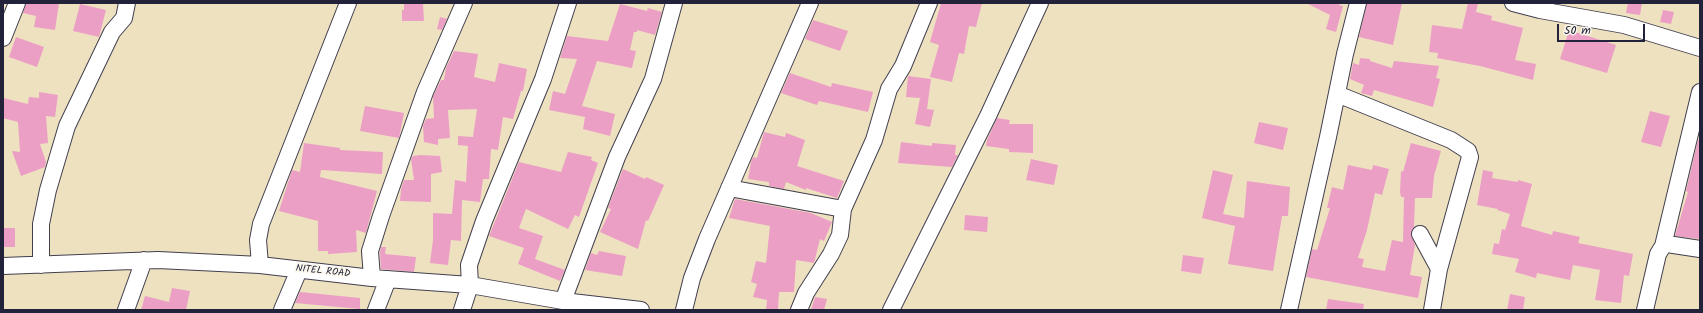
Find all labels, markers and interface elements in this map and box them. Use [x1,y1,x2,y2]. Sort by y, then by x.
scale bar [1559,16,1647,42]
text: 50 m [1564,21,1591,40]
street label: NITEL ROAD [295,263,351,281]

